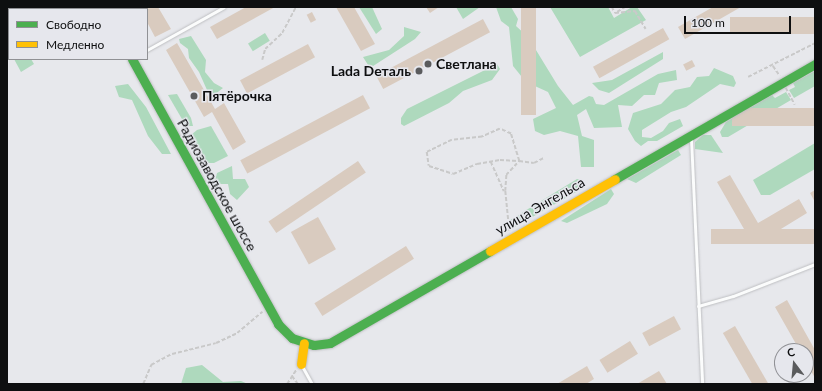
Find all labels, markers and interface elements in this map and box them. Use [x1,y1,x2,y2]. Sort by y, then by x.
legend [8,8,148,60]
scale bar [686,8,793,34]
text: 100 m [691,15,725,30]
text: Свободно [46,17,101,32]
text: Медленно [46,37,104,52]
place label: Светлана [436,56,497,72]
marker: Светлана [423,59,433,69]
place label: Lada Dеталь [331,63,411,79]
marker: Lada Dеталь [414,66,424,76]
place label: Пятёрочка [202,88,272,104]
marker: Пятёрочка [189,91,199,101]
street label: Радиозаводское шоссе [174,116,260,254]
street label: улица Энгельса [492,174,588,238]
north arrow [774,343,814,383]
text: С [786,345,796,359]

